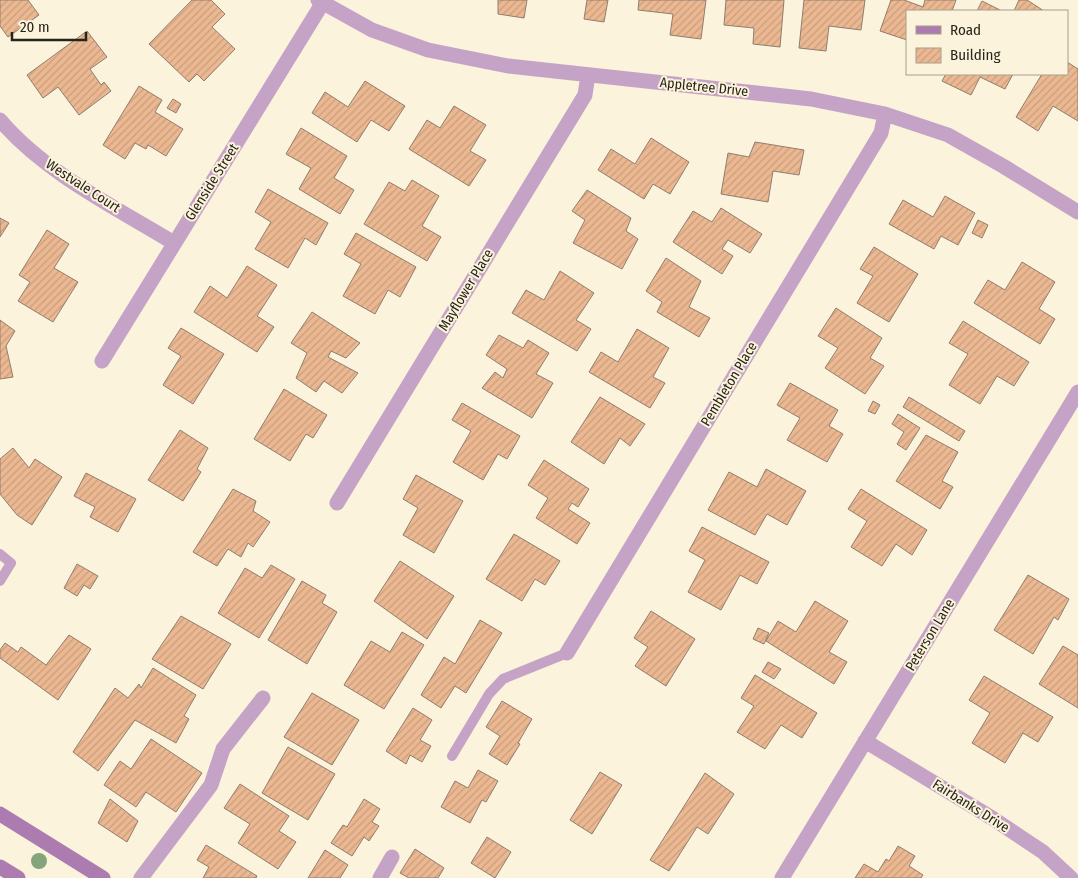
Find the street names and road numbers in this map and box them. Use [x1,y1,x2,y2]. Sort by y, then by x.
street label: Appletree Drive [659,74,749,100]
street label: Glenside Street [182,140,243,224]
street label: Westvale Court [43,156,124,217]
street label: Mayflower Place [435,246,497,334]
street label: Pembleton Place [697,339,761,429]
street label: Peterson Lane [902,596,958,674]
street label: Fairbanks Drive [929,776,1013,836]

